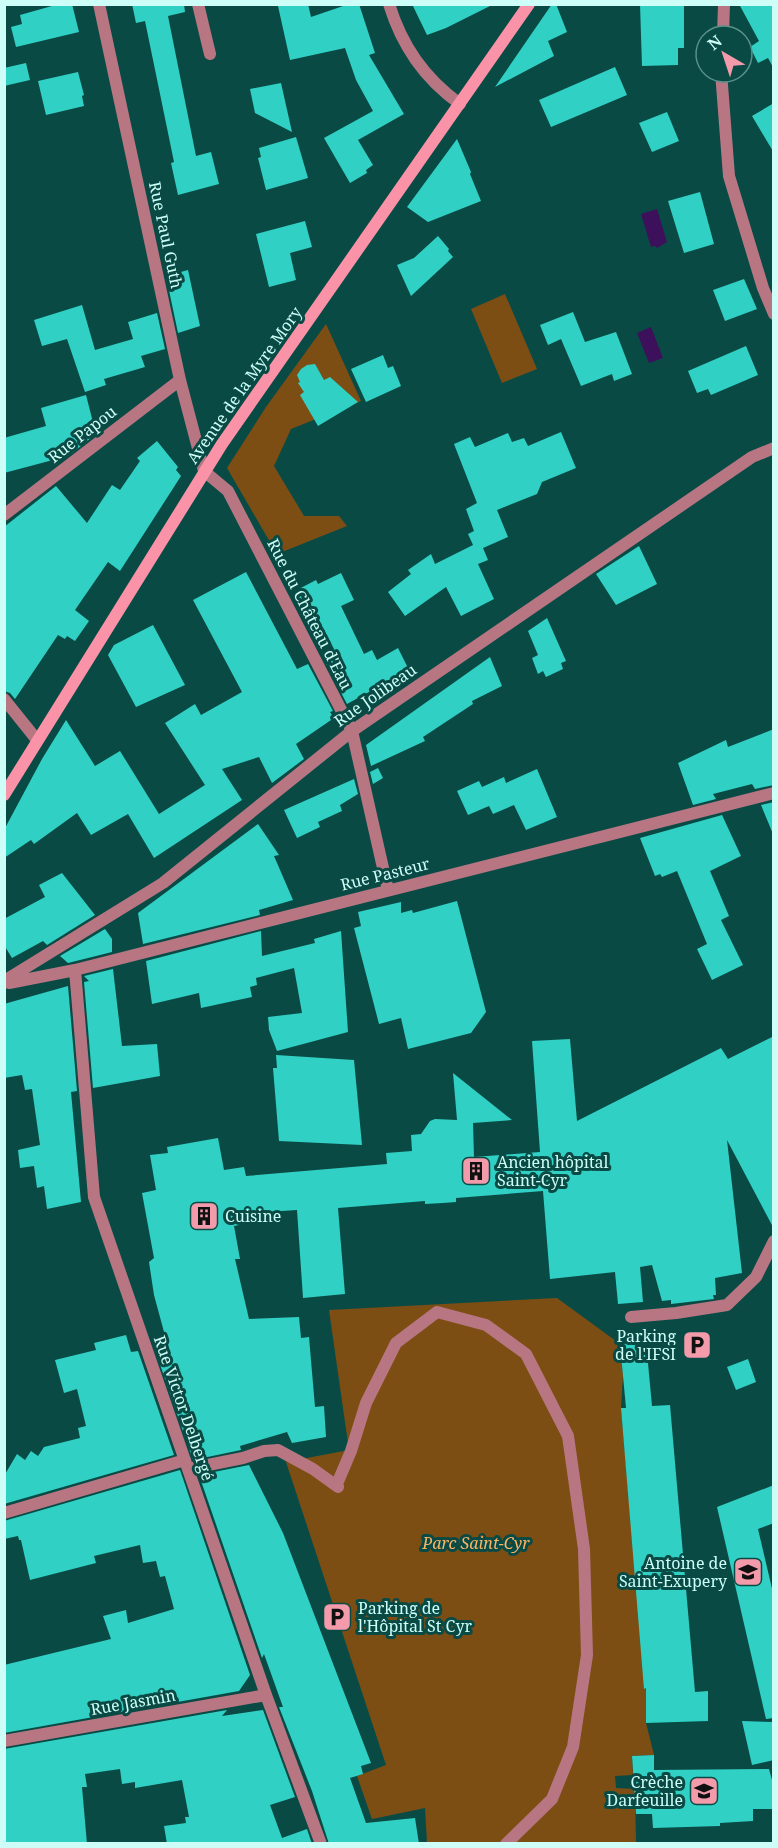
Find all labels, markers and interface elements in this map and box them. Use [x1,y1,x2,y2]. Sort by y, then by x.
north arrow [694,24,754,84]
text: N [703,30,727,55]
street label: Rue Paul Guth [144,180,188,290]
street label: Avenue de la Myre Mory [181,301,307,468]
street label: Rue Papou [43,400,121,468]
street label: Rue du Château d'Eau [262,535,358,693]
street label: Rue Jolibeau [329,658,421,732]
street label: Rue Pasteur [338,852,432,896]
place label: Ancien hôpital Saint-Cyr [497,1151,609,1191]
building icon: Ancien hôpital Saint-Cyr [460,1155,492,1187]
building icon: Cuisine [188,1200,220,1232]
place label: Cuisine [225,1205,281,1227]
place label: Parking de l'IFSI [615,1325,676,1365]
parking icon: Parking de l'IFSI [681,1329,713,1361]
street label: Rue Victor Delbergé [149,1333,219,1483]
park label: Parc Saint-Cyr [421,1532,530,1554]
place label: Antoine de Saint-Exupery [619,1552,728,1592]
school or university icon: Antoine de Saint-Exupery [732,1556,764,1588]
place label: Parking de l'Hôpital St Cyr [358,1597,472,1637]
parking icon: Parking de l'Hôpital St Cyr [321,1601,353,1633]
street label: Rue Jasmin [89,1684,177,1720]
place label: Crèche Darfeuille [607,1771,683,1811]
school or university icon: Crèche Darfeuille [688,1775,720,1807]

